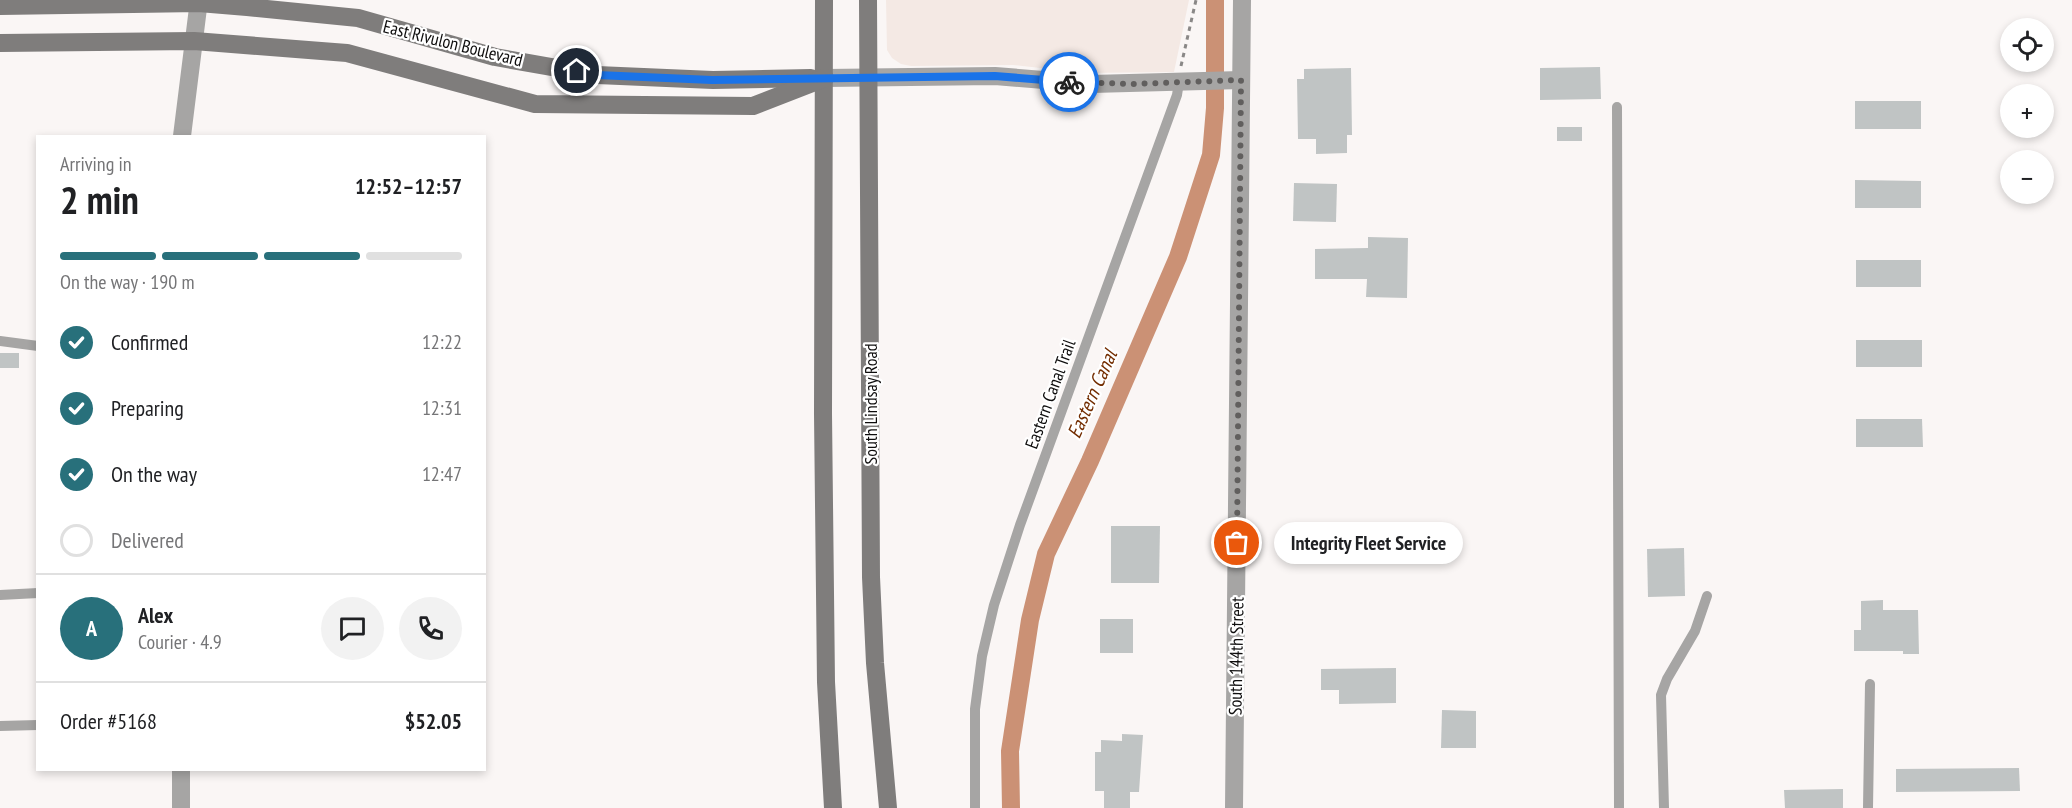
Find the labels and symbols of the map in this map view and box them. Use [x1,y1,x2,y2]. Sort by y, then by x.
street label: East Rivulon Boulevard [381,15,525,71]
pin [551,45,602,96]
courier [1039,52,1099,112]
street label: Eastern Canal Trail [1020,336,1081,452]
street label: South Lindsay Road [859,343,882,465]
water label: Eastern Canal [1061,344,1124,442]
pin [1211,517,1262,568]
callout: Integrity Fleet Service [1273,522,1462,564]
street label: South 144th Street [1223,597,1249,715]

